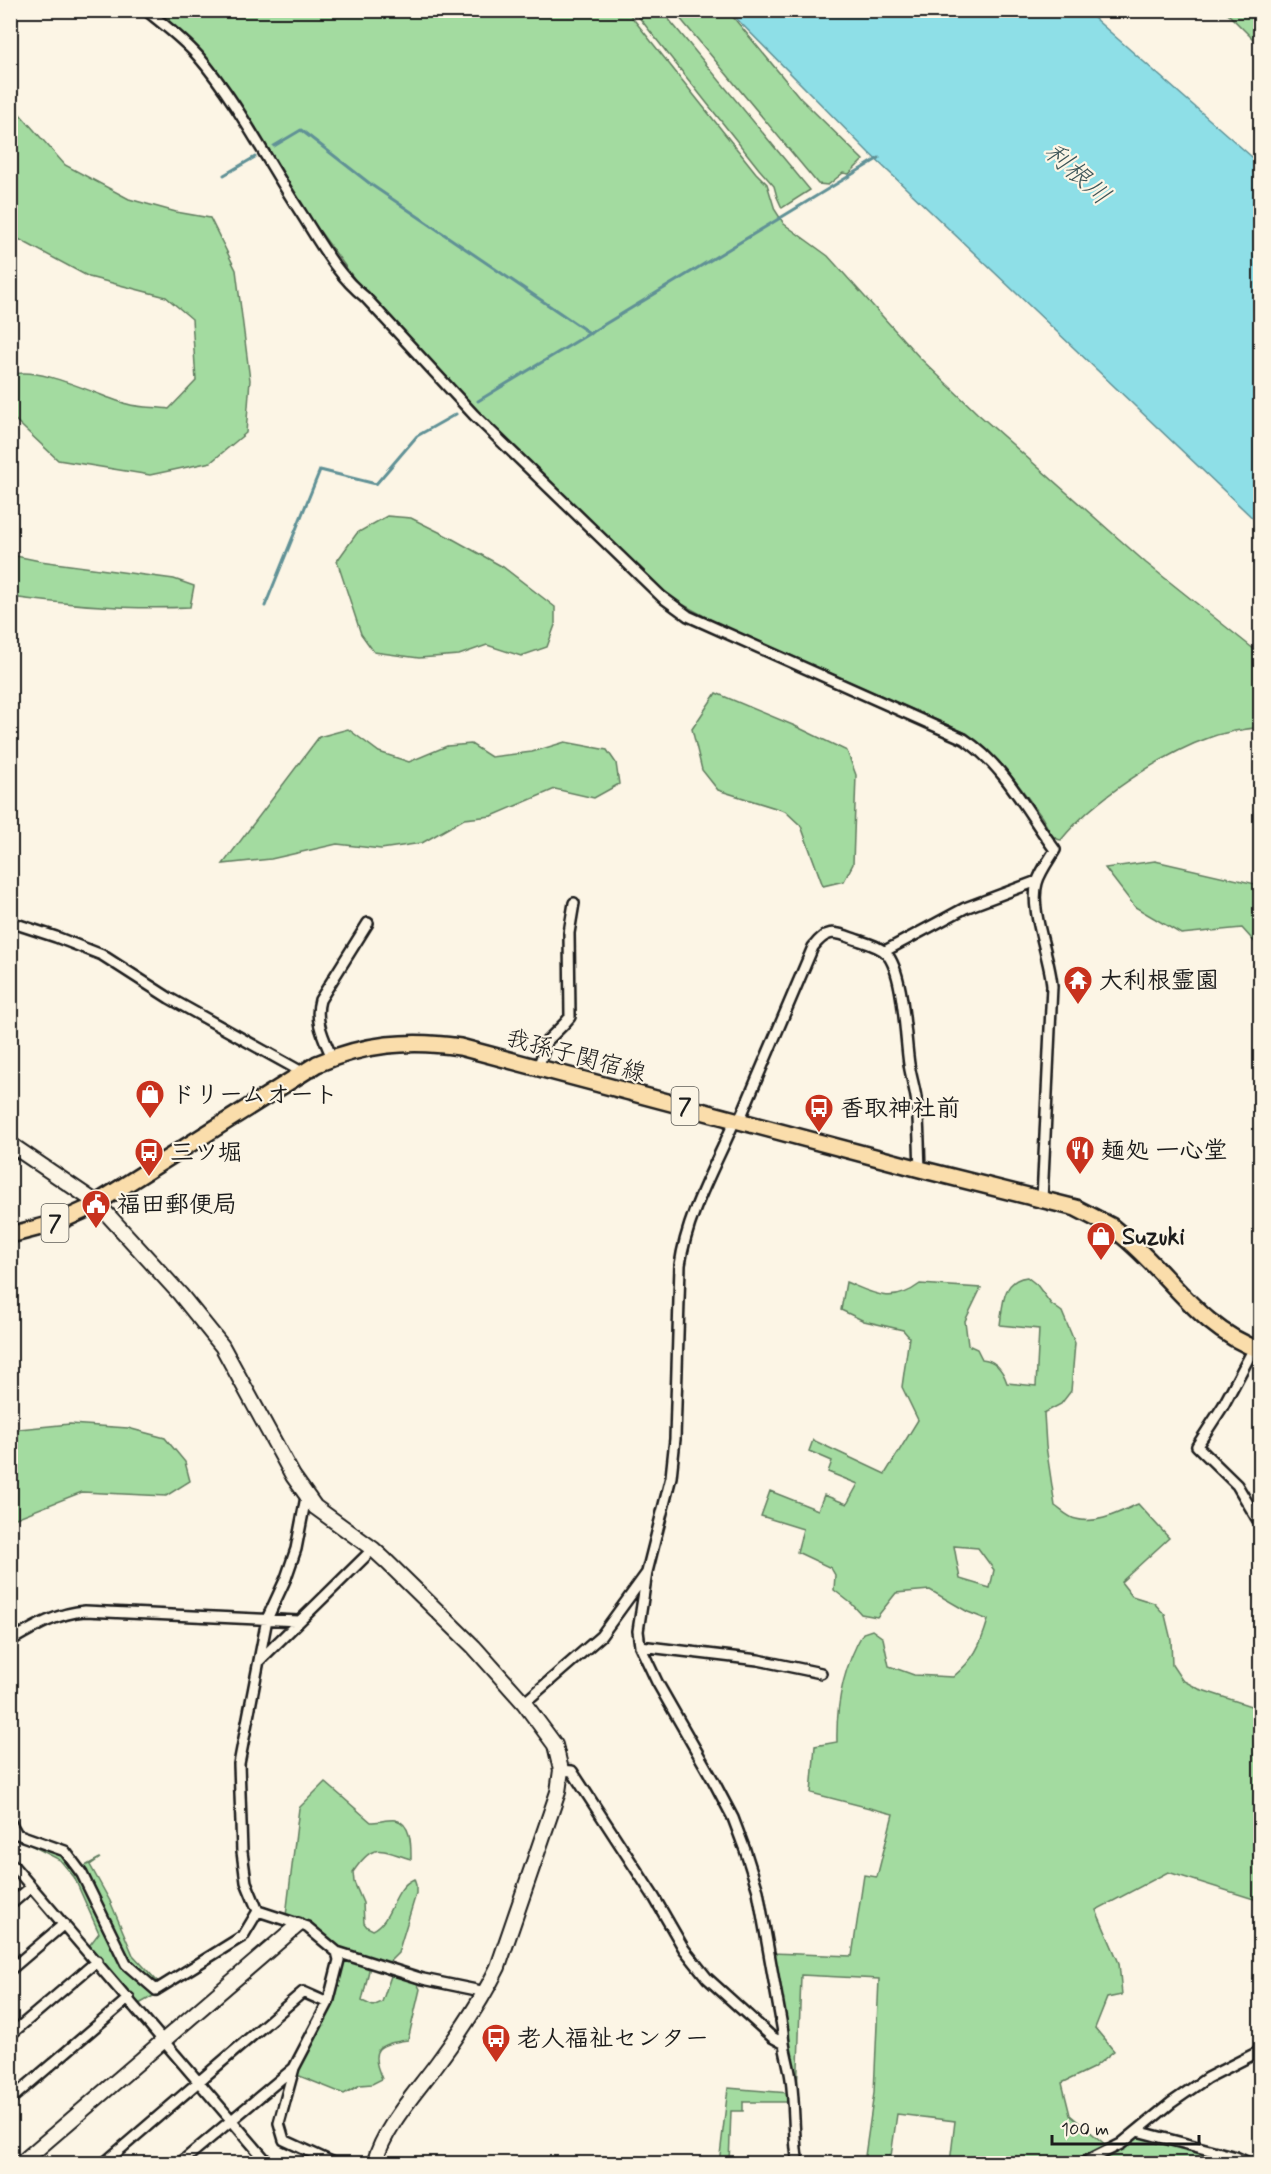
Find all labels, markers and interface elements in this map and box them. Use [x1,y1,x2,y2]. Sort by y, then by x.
water label: 利根川 [1036,136,1117,213]
temple icon: 大利根霊園 [1062,964,1094,1006]
place label: 大利根霊園 [1099,966,1219,997]
street label: 我孫子関宿線 [502,1023,649,1090]
shop icon: ドリームオート [134,1078,166,1120]
place label: ドリームオート [171,1080,338,1111]
road number: 7 [672,1087,698,1125]
bus stop icon: 香取神社前 [803,1092,835,1134]
place label: 香取神社前 [840,1094,960,1125]
restaurant icon: 麺処 一心堂 [1064,1134,1096,1176]
bus stop icon: 三ツ堀 [133,1136,165,1178]
place label: 麺処 一心堂 [1101,1136,1227,1167]
place label: 三ツ堀 [170,1138,242,1169]
public building icon: 福田郵便局 [80,1188,112,1230]
place label: 福田郵便局 [117,1190,237,1221]
road number: 7 [42,1204,68,1242]
shop icon: Suzuki [1085,1220,1117,1262]
place label: Suzuki [1122,1222,1185,1253]
bus stop icon: 老人福祉センター [480,2022,512,2064]
place label: 老人福祉センター [517,2024,709,2055]
scale bar [1052,2108,1199,2146]
text: 100 m [1061,2118,1109,2142]

